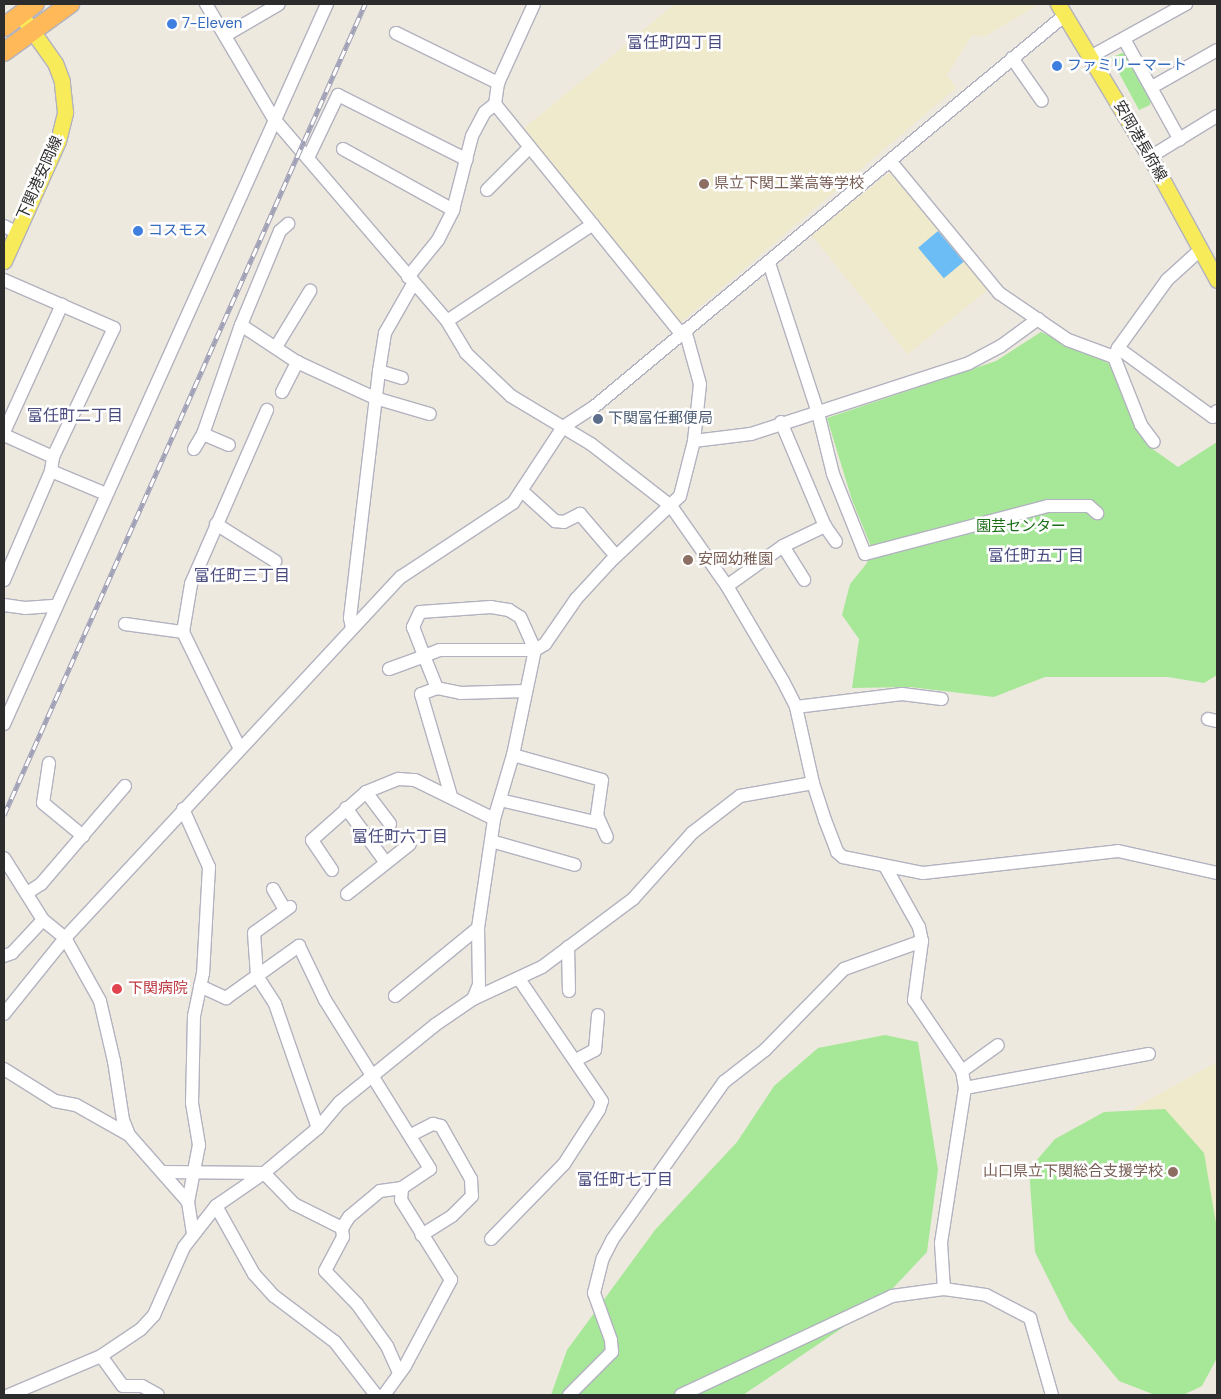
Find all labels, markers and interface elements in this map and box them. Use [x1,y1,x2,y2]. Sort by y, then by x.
place label: 7-Eleven [182,15,242,33]
marker: 7-Eleven [166,18,178,30]
district label: 富任町四丁目 [627,33,723,53]
place label: ファミリーマート [1067,57,1187,75]
marker: ファミリーマート [1051,60,1063,72]
street label: 安岡港長府線 [1110,98,1170,184]
street label: 下関港安岡線 [13,133,67,223]
place label: 県立下関工業高等学校 [714,175,864,193]
marker: 県立下関工業高等学校 [698,178,710,190]
place label: コスモス [148,222,208,240]
marker: コスモス [132,225,144,237]
district label: 富任町二丁目 [27,406,123,426]
place label: 下関冨任郵便局 [608,410,713,428]
marker: 下関冨任郵便局 [592,413,604,425]
park label: 園芸センター [976,518,1066,536]
district label: 富任町五丁目 [988,546,1084,566]
place label: 安岡幼稚園 [698,551,773,569]
marker: 安岡幼稚園 [682,554,694,566]
district label: 富任町三丁目 [194,566,290,586]
district label: 富任町六丁目 [352,827,448,847]
place label: 下関病院 [128,980,188,998]
marker: 下関病院 [110,982,124,996]
place label: 山口県立下関総合支援学校 [983,1163,1163,1181]
marker: 山口県立下関総合支援学校 [1167,1166,1179,1178]
district label: 富任町七丁目 [577,1170,673,1190]

